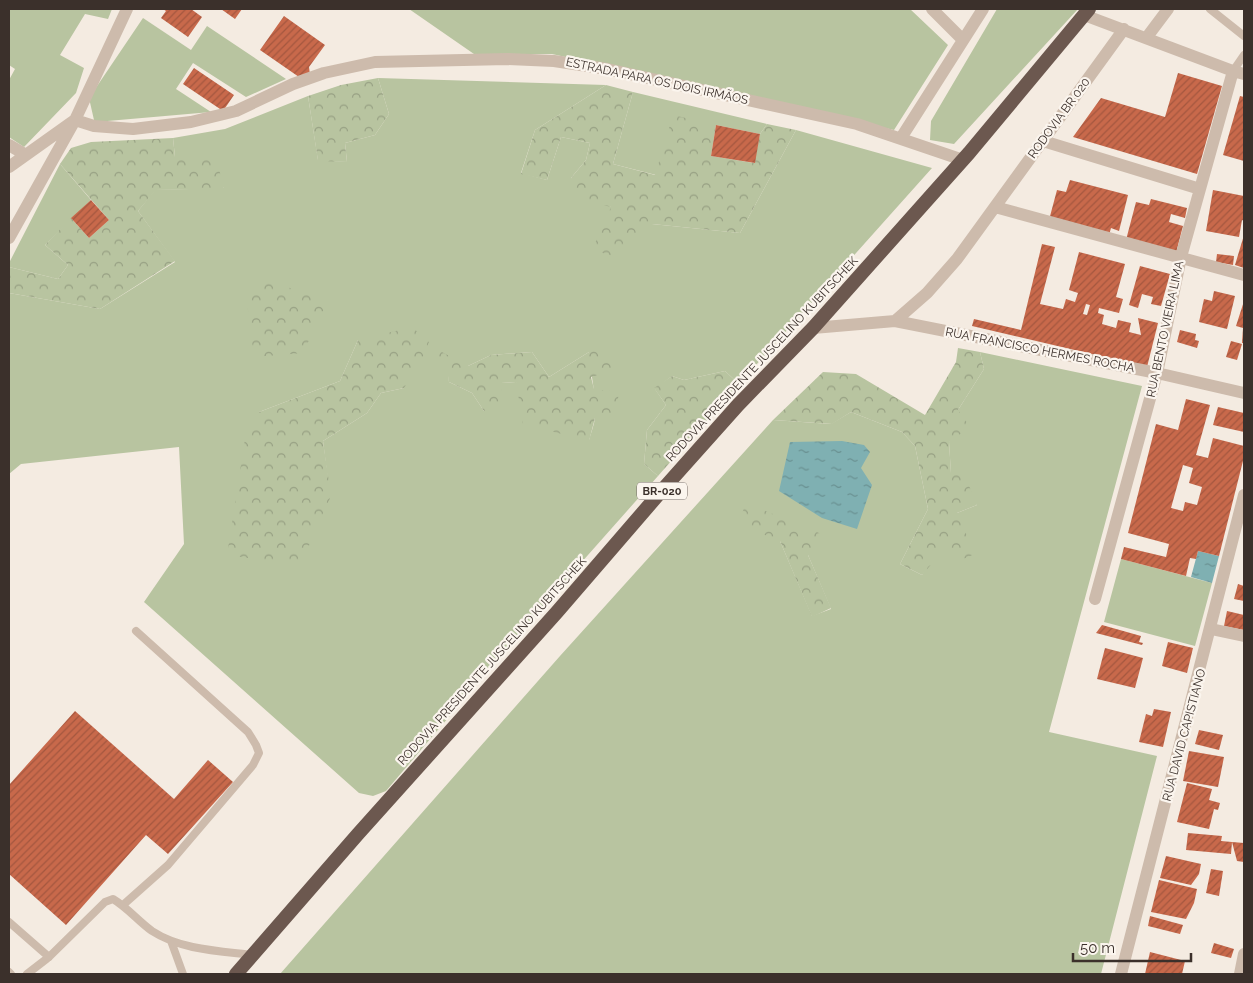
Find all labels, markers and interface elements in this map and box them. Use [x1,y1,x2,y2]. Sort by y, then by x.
street label: ESTRADA PARA OS DOIS IRMÃOS [565,55,749,107]
street label: RODOVIA BR 020 [1025,75,1093,161]
street label: RODOVIA PRESIDENTE JUSCELINO KUBITSCHEK [663,254,861,464]
street label: RUA BENTO VIEIRA LIMA [1144,259,1186,399]
street label: RUA FRANCISCO HERMES ROCHA [944,325,1136,375]
road number: BR-020 [637,482,687,500]
street label: RODOVIA PRESIDENTE JUSCELINO KUBITSCHEK [395,554,589,768]
street label: RUA DAVID CAPISTIANO [1160,667,1208,803]
scale bar [1073,930,1190,962]
text: 50 m [1080,939,1115,957]

